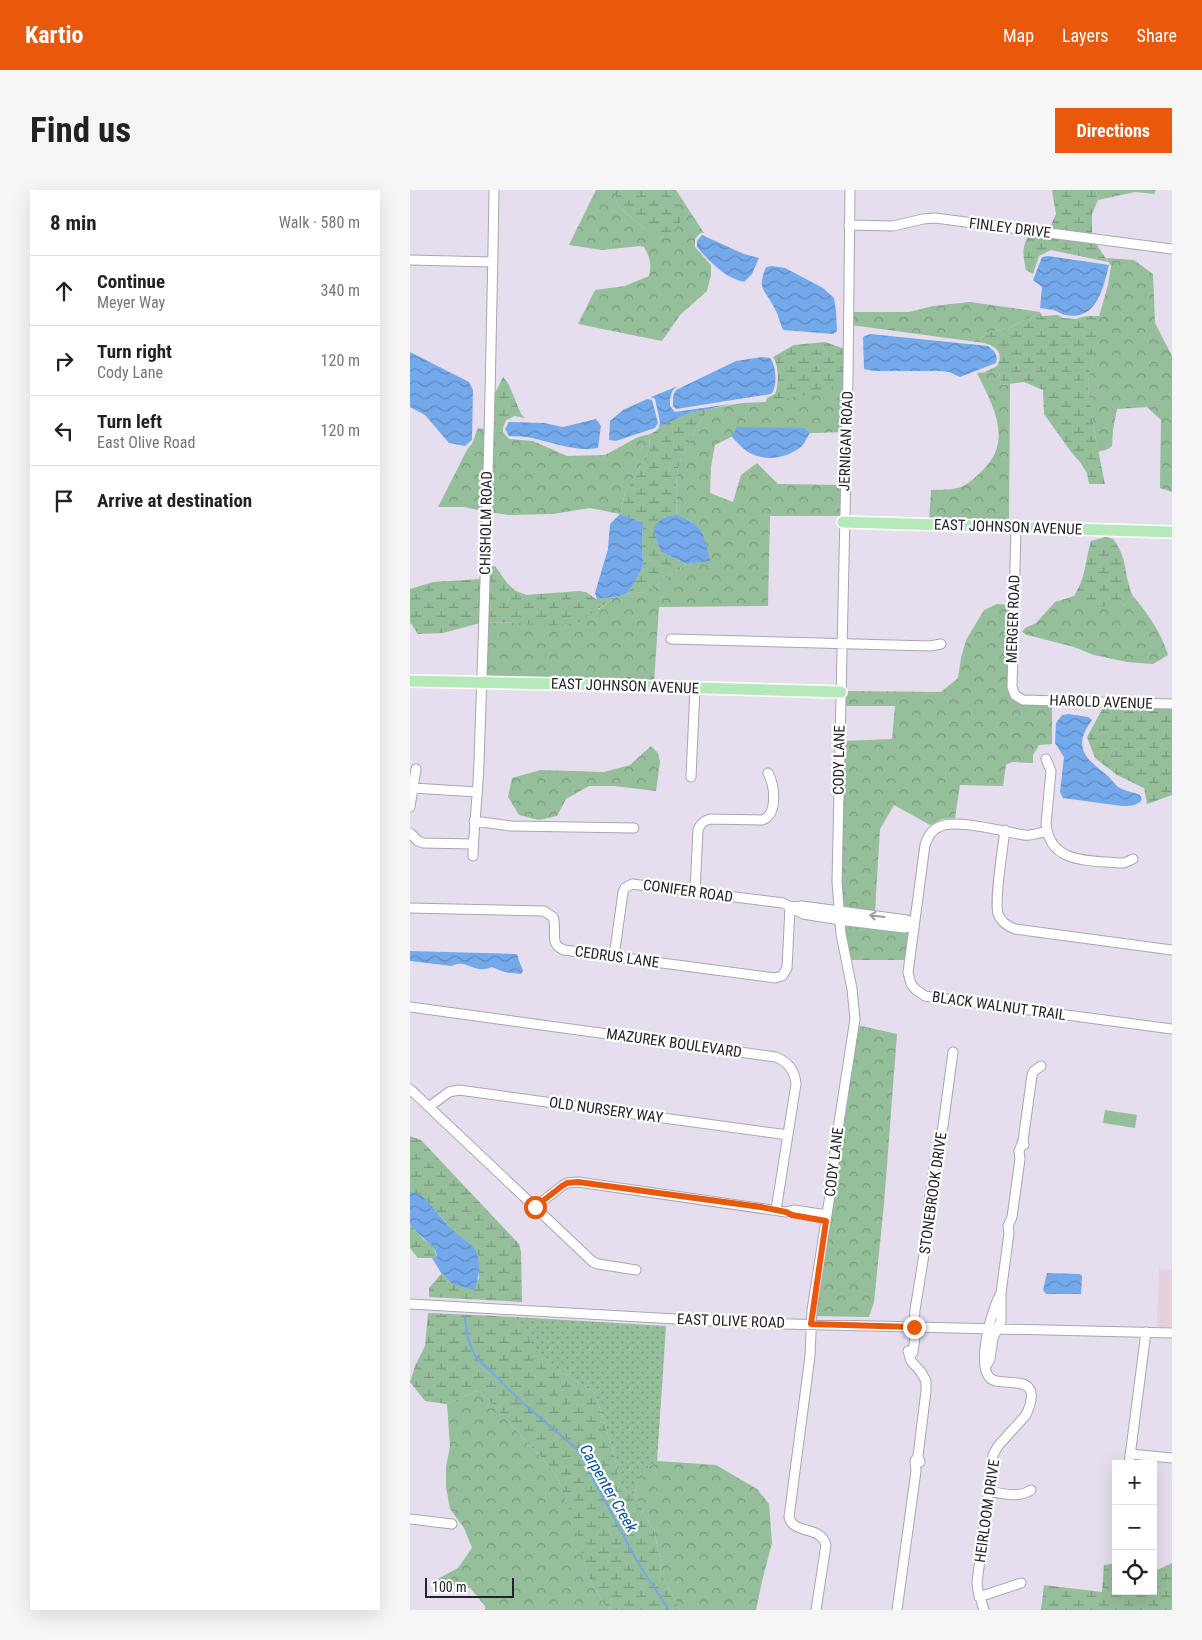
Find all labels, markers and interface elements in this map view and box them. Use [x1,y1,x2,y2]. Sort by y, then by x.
text: Kartio [25,21,83,49]
text: Map [1003,25,1034,46]
text: Layers [1062,25,1109,46]
text: Share [1137,25,1177,46]
button: Directions [1055,108,1172,153]
text: Find us [30,110,131,151]
text: 8 min [50,211,97,235]
text: Walk · 580 m [279,213,360,232]
street label: FINLEY DRIVE [968,214,1052,242]
text: Continue [97,270,165,293]
icon: ahead [50,277,78,305]
text: 340 m [321,281,360,300]
text: Meyer Way [97,293,165,312]
text: Turn right [97,340,172,363]
icon: right [50,347,78,375]
text: 120 m [321,351,360,370]
text: Cody Lane [97,363,163,382]
street label: JERNIGAN ROAD [835,391,857,491]
text: Turn left [97,410,162,433]
icon: left [50,417,78,445]
text: 120 m [321,421,360,440]
text: East Olive Road [97,433,195,452]
street label: CHISHOLM ROAD [476,471,496,575]
icon: arrive [50,487,78,515]
text: Arrive at destination [97,489,252,512]
street label: EAST JOHNSON AVENUE [934,515,1082,539]
street label: MERGER ROAD [1002,574,1024,664]
street label: EAST JOHNSON AVENUE [551,674,699,698]
street label: HAROLD AVENUE [1049,691,1153,713]
street label: CODY LANE [829,725,849,795]
street label: CONIFER ROAD [642,876,734,906]
one-way arrow [869,910,885,920]
street label: CEDRUS LANE [574,942,660,972]
street label: BLACK WALNUT TRAIL [931,988,1067,1024]
street label: MAZUREK BOULEVARD [605,1025,743,1061]
street label: OLD NURSERY WAY [548,1093,664,1127]
street label: CODY LANE [821,1126,847,1198]
street label: STONEBROOK DRIVE [916,1131,950,1255]
route start [524,1196,547,1219]
street label: EAST OLIVE ROAD [677,1310,785,1332]
route end [903,1316,926,1339]
water label: Carpenter Creek [576,1441,642,1537]
street label: HEIRLOOM DRIVE [971,1458,1003,1564]
map controls [1112,1460,1157,1595]
button: + [1112,1460,1157,1505]
button: − [1112,1505,1157,1550]
button: locate [1112,1550,1157,1595]
scale bar [425,1575,514,1598]
text: 100 m [432,1579,467,1595]

